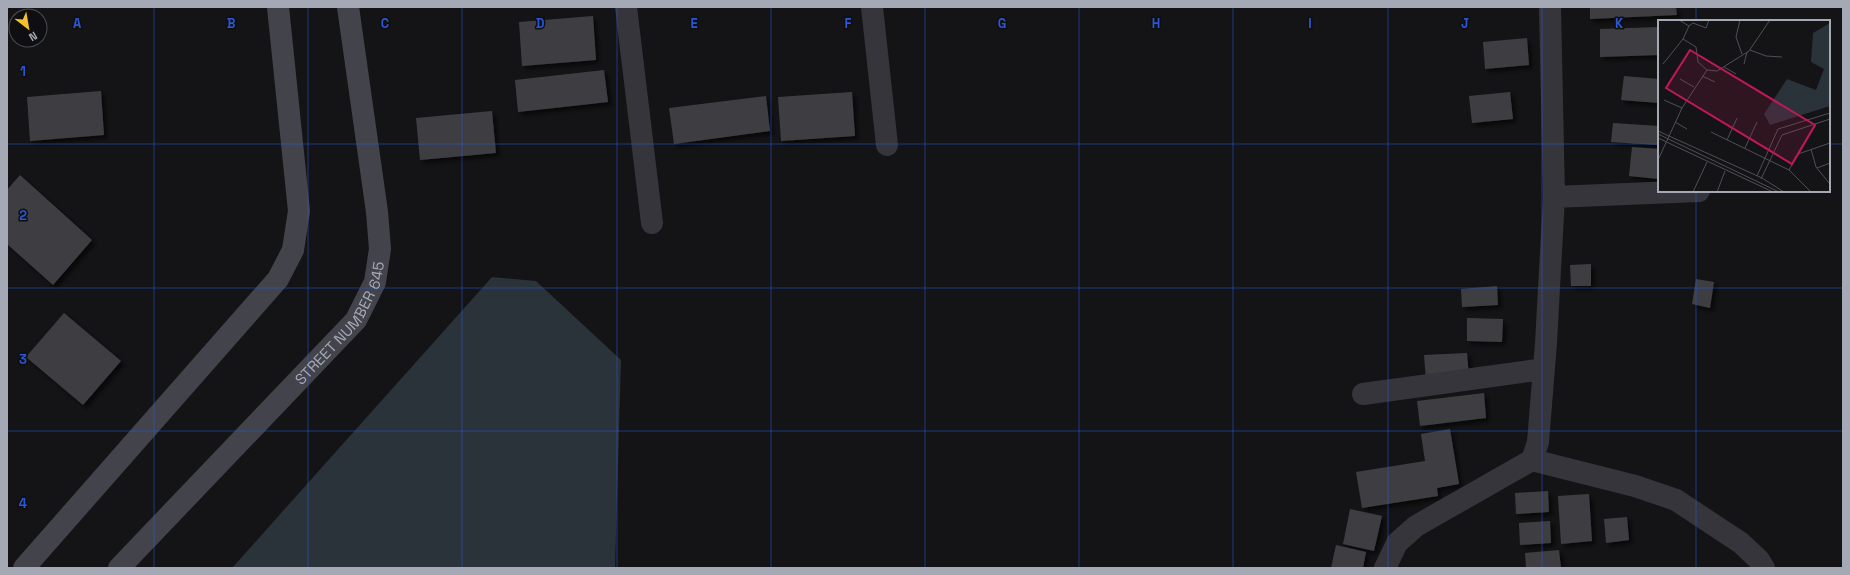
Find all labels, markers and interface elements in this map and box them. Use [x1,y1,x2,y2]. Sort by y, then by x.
north arrow [8,8,48,48]
text: A [73,15,82,32]
text: B [227,15,236,32]
text: C [381,15,389,32]
text: D [536,15,545,32]
text: E [690,15,698,32]
text: F [845,15,852,32]
text: G [998,15,1006,32]
text: H [1152,15,1160,32]
text: I [1308,15,1312,32]
text: J [1461,15,1469,32]
text: K [1615,15,1624,32]
inset map [1658,20,1830,192]
text: N [26,29,40,44]
text: 1 [20,63,26,80]
text: 2 [19,207,27,224]
street label: STREET NUMBER 645 [290,260,387,388]
text: 3 [19,351,27,368]
text: 4 [19,495,27,512]

